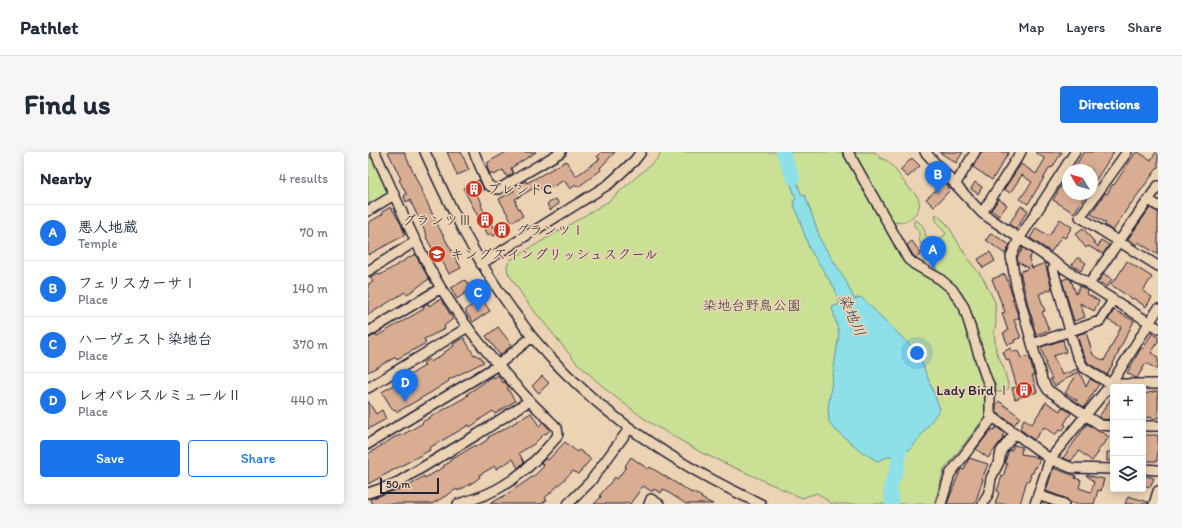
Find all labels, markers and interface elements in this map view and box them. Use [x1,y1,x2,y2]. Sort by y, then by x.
text: Pathlet [20,16,78,39]
text: Map [1019,19,1044,36]
text: Layers [1066,19,1105,36]
text: Share [1127,19,1162,36]
button: Directions [1060,86,1158,123]
text: Find us [24,87,111,121]
pin: B [925,161,951,194]
north arrow [1062,164,1098,200]
text: Nearby [40,168,92,188]
text: 4 results [279,171,328,186]
building icon: プレシドC [464,179,484,199]
place label: プレシドC [487,181,552,198]
building icon: グランツⅢ [475,210,495,230]
place label: グランツⅢ [402,212,472,229]
text: 悪人地蔵 [78,218,138,236]
building icon: グランツⅠ [492,220,512,240]
place label: グランツⅠ [515,222,585,239]
text: A [49,225,57,240]
text: 70 m [300,225,328,240]
text: Temple [78,236,117,251]
pin: A [920,236,946,269]
school or university icon: キングズイングリッシュスクール [427,244,447,264]
place label: キングズイングリッシュスクール [450,246,658,263]
text: フェリスカーサⅠ [78,274,197,292]
pin: C [465,279,491,312]
text: B [49,281,57,296]
text: 140 m [292,281,328,296]
water label: 染地川 [835,291,869,339]
text: Place [78,292,108,307]
park label: 染地台野鳥公園 [703,297,801,314]
text: ハーヴェスト染地台 [78,330,212,348]
text: C [49,337,57,352]
text: 370 m [293,337,328,352]
your location [907,343,927,363]
text: Place [78,348,108,363]
pin: D [392,369,418,402]
building icon: Lady Bird Ⅰ [1014,380,1034,400]
place label: Lady Bird Ⅰ [936,382,1011,399]
map controls [1110,384,1146,492]
button: + [1110,384,1146,420]
text: レオパレスルミュールⅡ [78,386,242,404]
text: D [49,393,57,408]
text: 440 m [291,393,328,408]
text: Place [78,404,108,419]
button: − [1110,420,1146,456]
button: Save [40,440,180,477]
button: Share [188,440,328,477]
button: layers [1110,456,1146,492]
scale bar [380,476,439,495]
text: 50 m [386,478,410,491]

